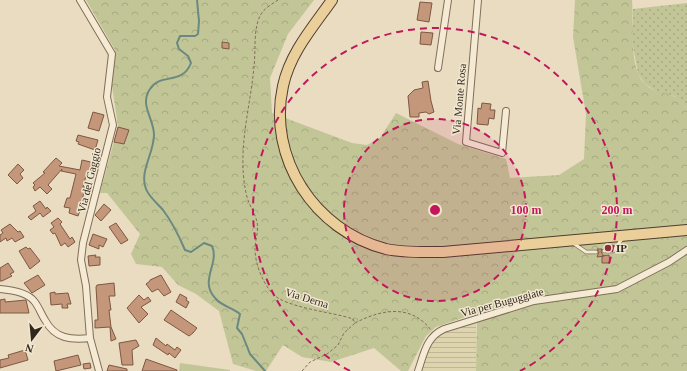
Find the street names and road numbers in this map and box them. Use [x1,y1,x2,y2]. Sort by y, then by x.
street label: Via Monte Rosa [450,63,468,135]
street label: Via del Gaggio [75,146,103,214]
street label: Via per Buguggiate [459,285,545,319]
street label: Via Derna [284,286,330,310]

